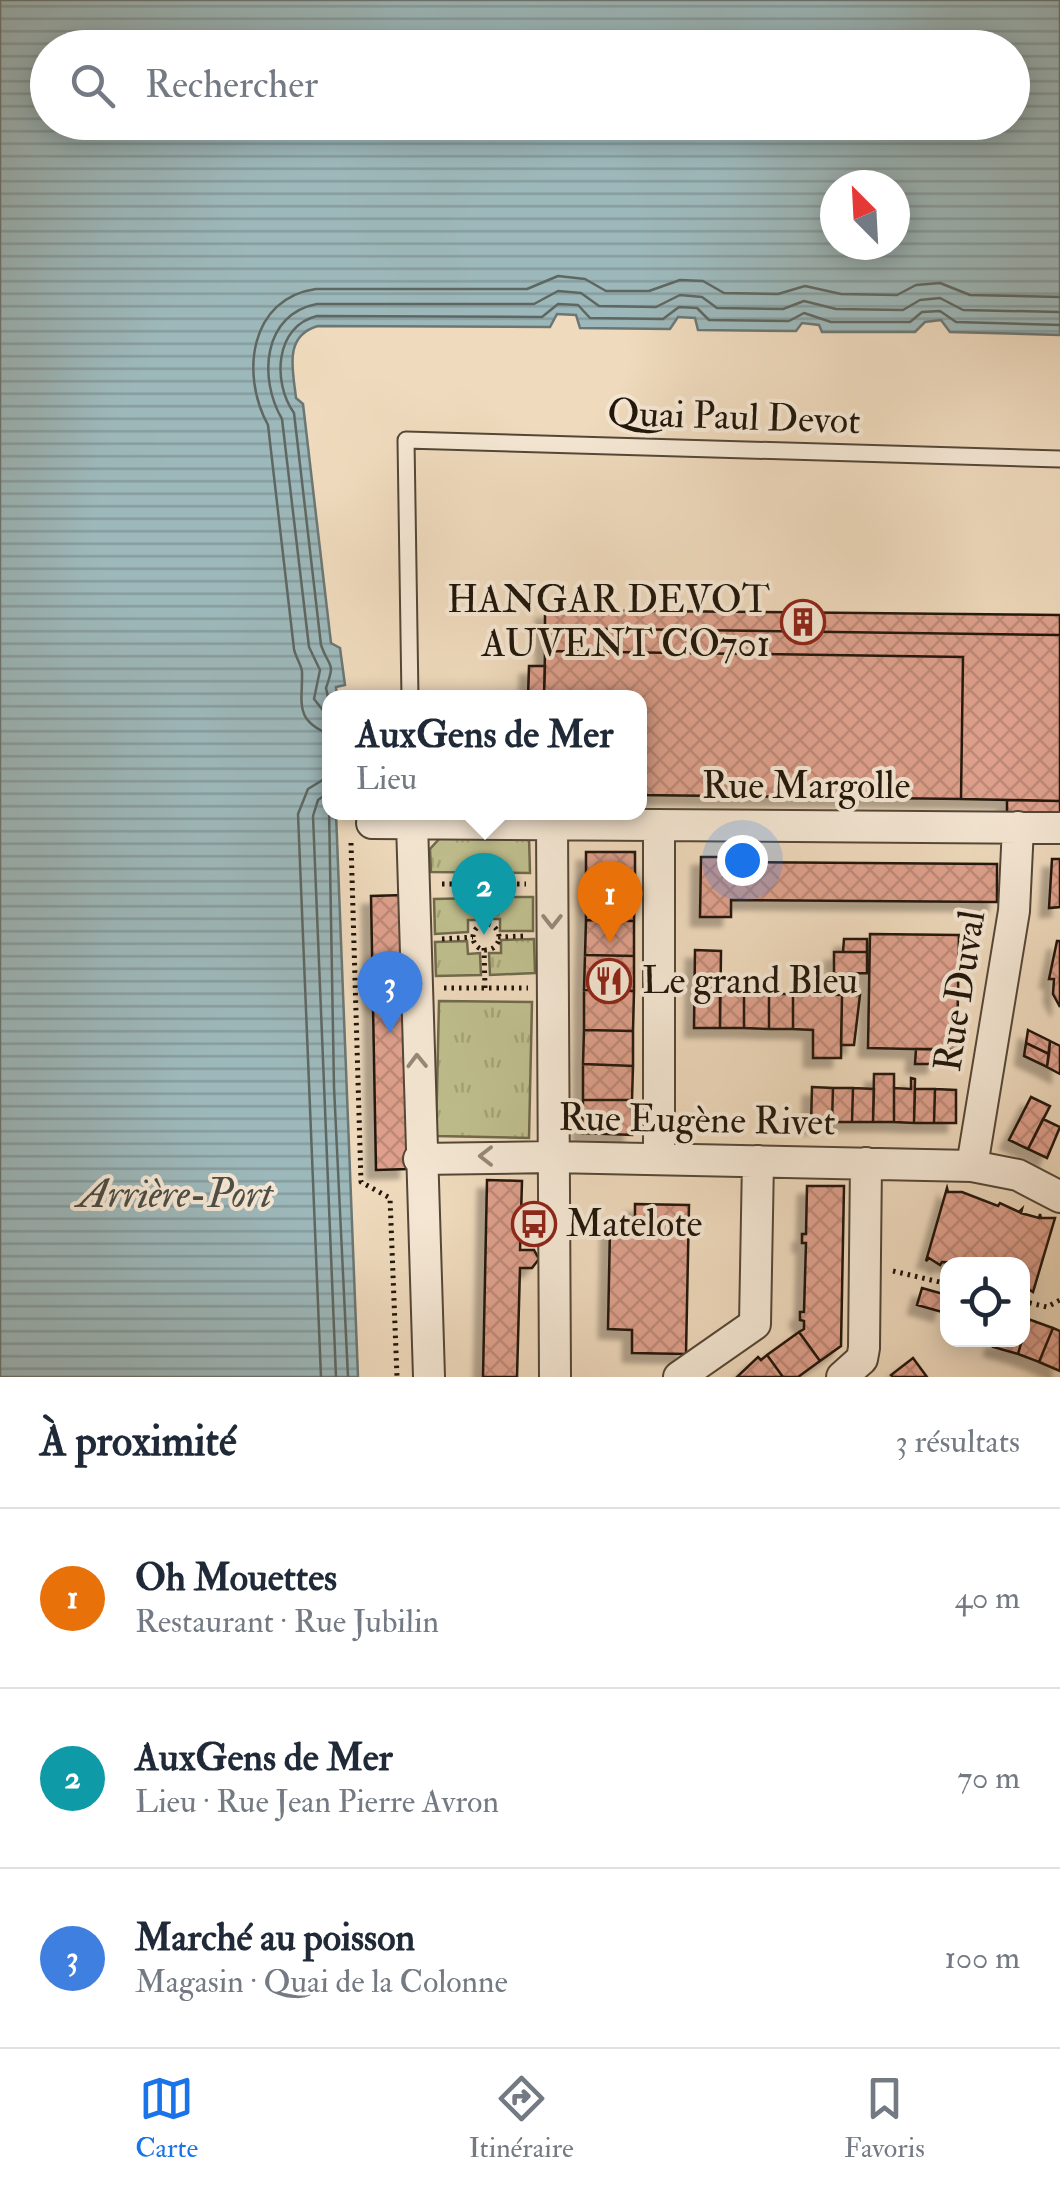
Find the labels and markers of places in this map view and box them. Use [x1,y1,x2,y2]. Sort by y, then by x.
place label: HANGAR DEVOT AUVENT CO701 [447,576,770,668]
building icon: HANGAR DEVOT AUVENT CO701 [780,599,826,645]
pin: 2 [452,852,516,935]
pin: 1 [578,860,642,943]
pin: 3 [358,950,422,1033]
place label: Le grand Bleu [642,957,858,1005]
restaurant icon: Le grand Bleu [586,958,632,1004]
place label: Matelote [566,1200,703,1248]
bus stop icon: Matelote [511,1201,557,1247]

